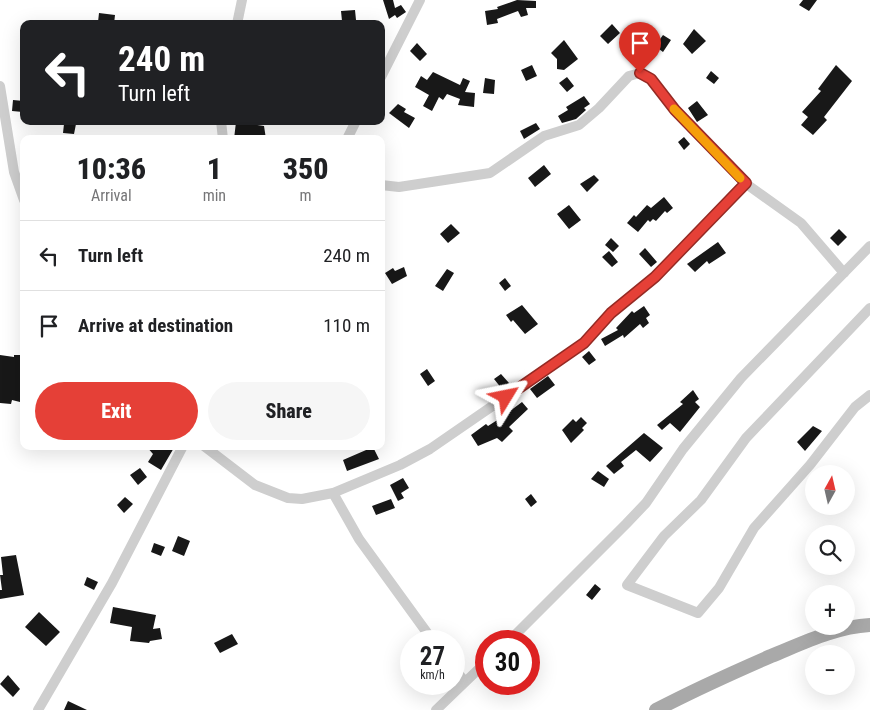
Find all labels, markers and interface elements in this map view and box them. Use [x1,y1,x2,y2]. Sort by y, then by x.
pin [619,22,661,73]
icon: arrive [626,29,654,57]
text: 240 m [118,39,205,80]
icon: left [35,40,100,105]
text: Turn left [118,81,190,106]
text: 10:36 [77,151,146,186]
text: 1 [207,151,222,186]
text: 350 [283,151,328,186]
text: Arrival [91,186,132,205]
text: min [203,186,226,205]
text: m [300,186,312,205]
icon: left [35,242,63,270]
text: Turn left [78,244,143,267]
text: 240 m [323,244,370,267]
icon: arrive [35,312,63,340]
text: Arrive at destination [78,314,233,337]
text: 110 m [323,314,370,337]
position arrow [479,370,531,422]
button: Exit [35,382,198,440]
button: Share [208,382,370,440]
north arrow [805,465,855,515]
map controls [805,465,855,695]
button: search [805,525,855,575]
button: + [805,585,855,635]
speed limit sign: 30 [475,630,540,695]
text: 27 [420,642,445,671]
button: − [805,645,855,695]
text: km/h [420,668,445,682]

